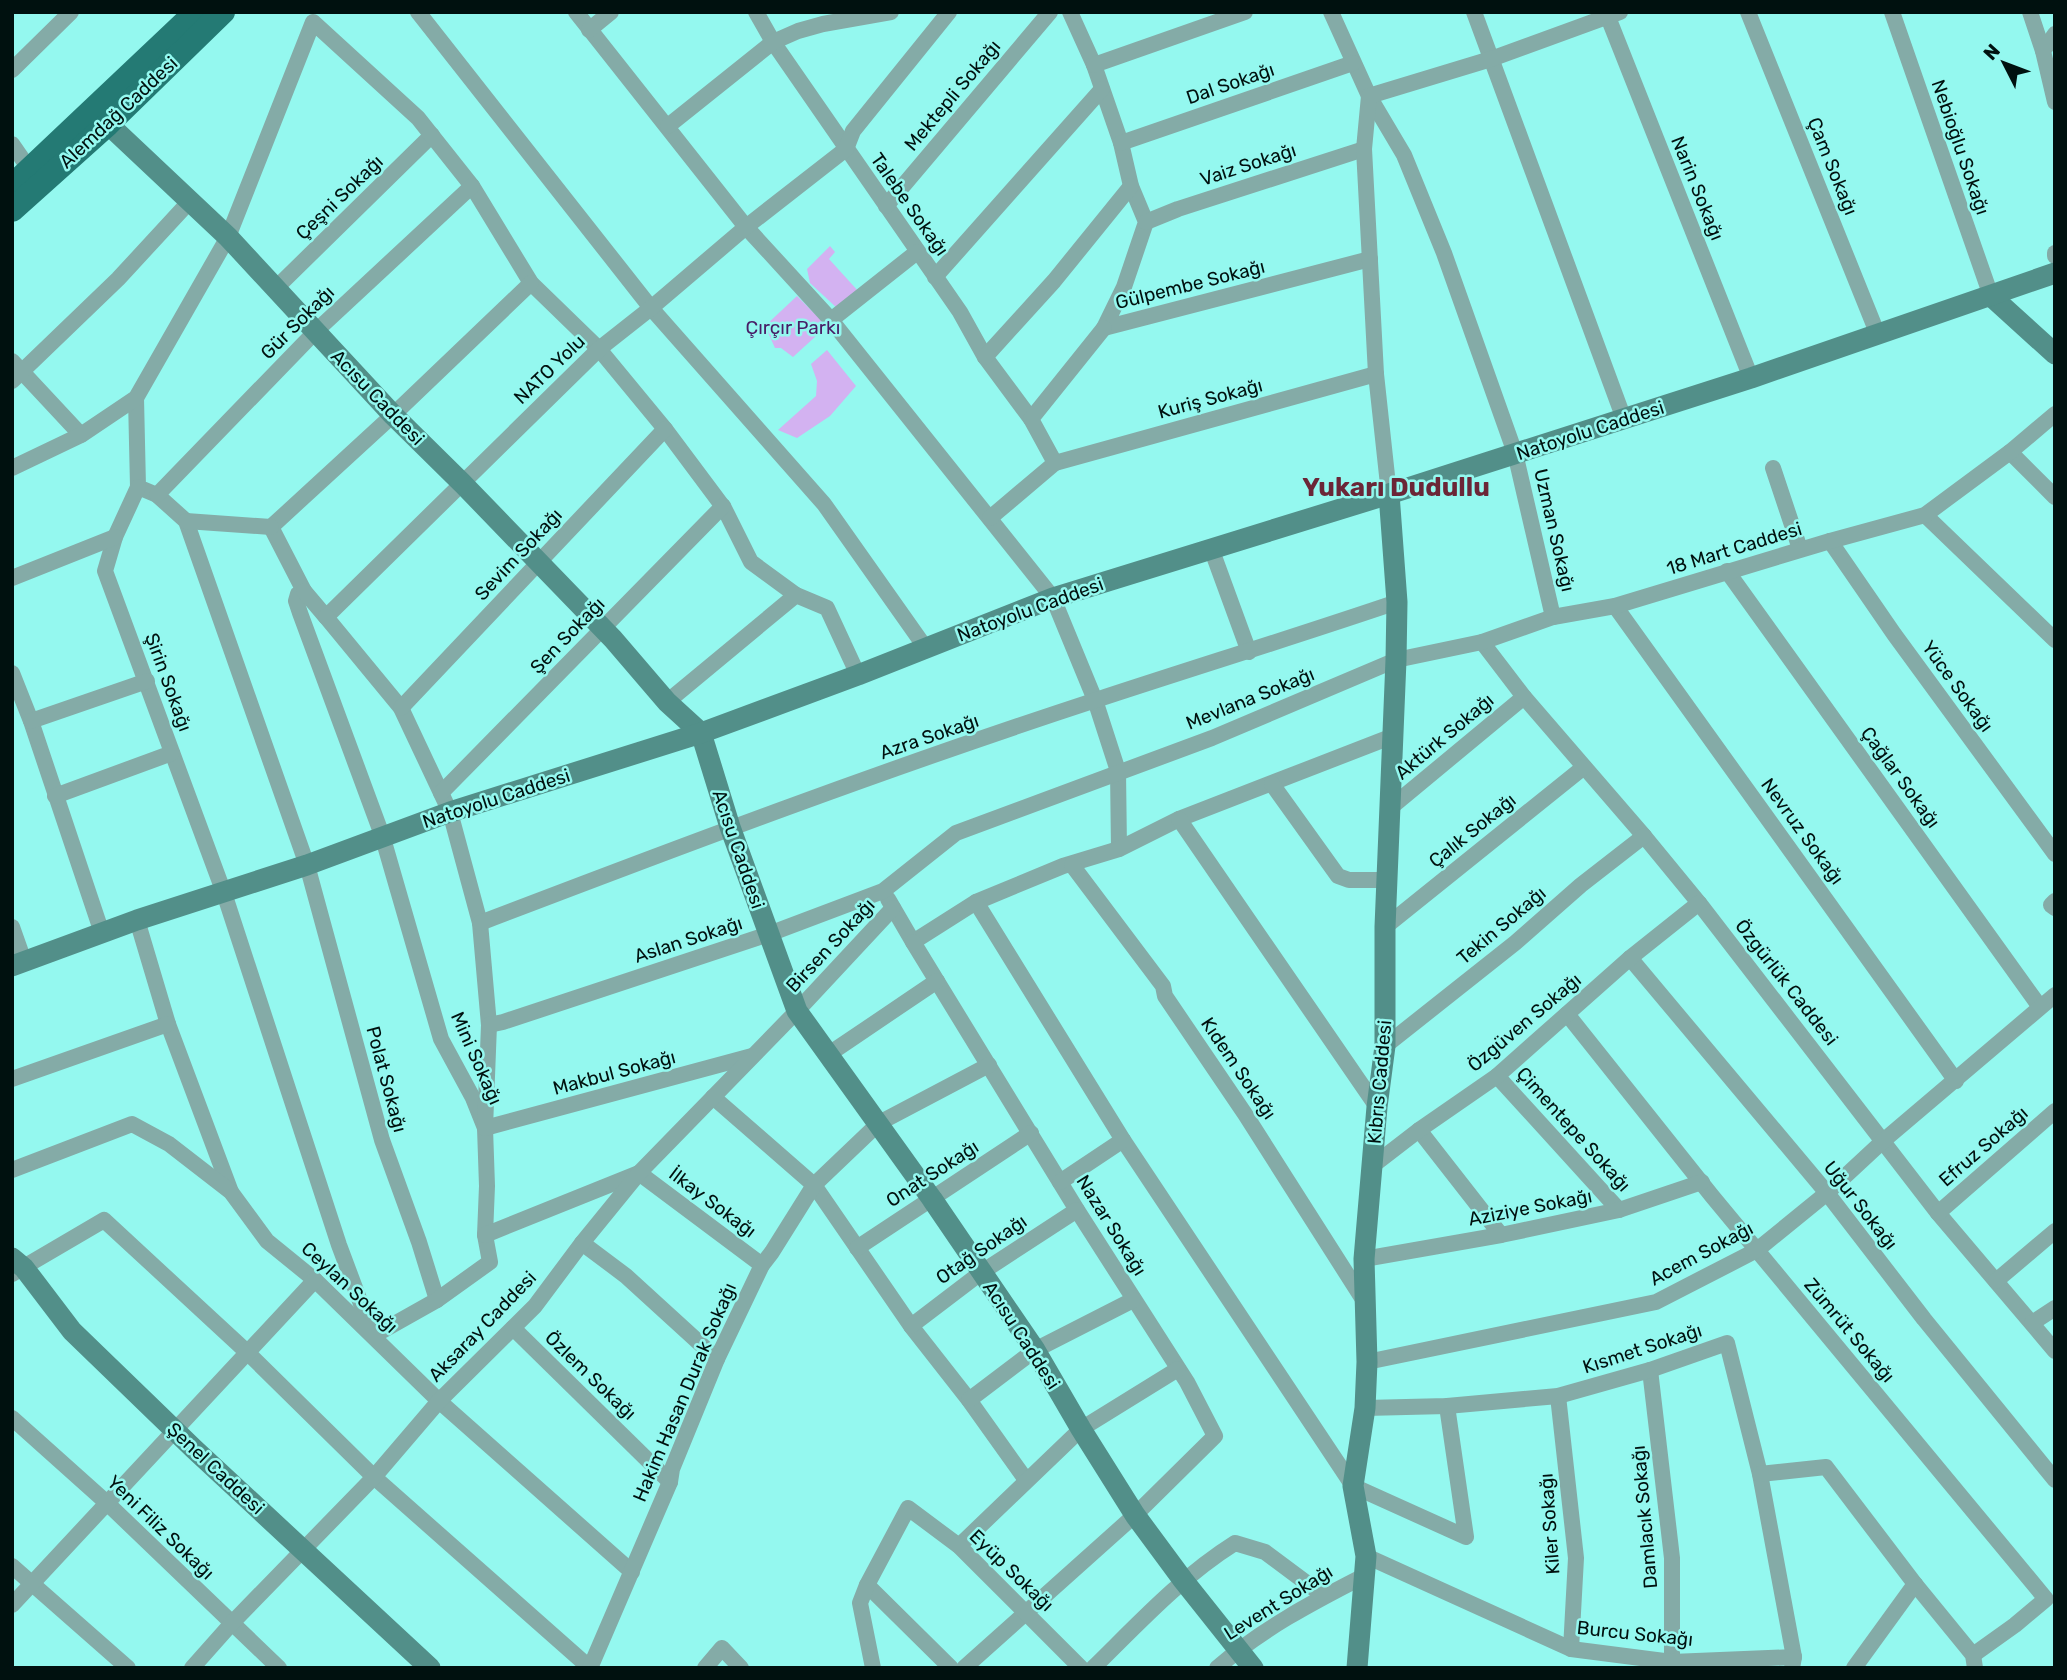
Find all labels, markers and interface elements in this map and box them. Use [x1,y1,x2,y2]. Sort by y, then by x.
north arrow [1969,28,2039,98]
street label: Mektepli Sokağı [899,35,1005,155]
text: N [1979,39,2005,65]
street label: Alemdağ Caddesi [54,52,182,173]
street label: Dal Sokağı [1183,58,1277,109]
street label: Nebioğlu Sokağı [1927,77,1994,218]
street label: Çam Sokağı [1802,114,1863,218]
street label: Narin Sokağı [1666,133,1729,244]
street label: Vaiz Sokağı [1197,138,1299,191]
street label: Talebe Sokağı [866,148,954,260]
street label: Çeşni Sokağı [291,150,388,245]
street label: Gülpembe Sokağı [1113,255,1267,314]
street label: Gür Sokağı [256,281,339,364]
park label: Çırçır Parkı [746,316,840,339]
street label: NATO Yolu [509,330,590,409]
street label: Acısu Caddesi [326,345,429,450]
street label: Kuriş Sokağı [1155,373,1265,423]
street label: Natoyolu Caddesi [1513,396,1667,465]
street label: Uzman Sokağı [1529,466,1580,594]
district label: Yukarı Dudullu [1302,472,1490,503]
street label: Sevim Sokağı [470,504,567,605]
street label: 18 Mart Caddesi [1664,517,1805,580]
street label: Natoyolu Caddesi [954,572,1106,647]
street label: Şen Sokağı [525,592,609,678]
street label: Şirin Sokağı [140,630,197,735]
street label: Yüce Sokağı [1917,636,1998,736]
street label: Mevlana Sokağı [1183,662,1318,735]
street label: Aktürk Sokağı [1390,688,1498,784]
street label: Azra Sokağı [877,709,982,764]
street label: Çağlar Sokağı [1856,722,1945,833]
street label: Natoyolu Caddesi [419,764,573,833]
street label: Nevruz Sokağı [1756,774,1849,889]
street label: Acısu Caddesi [707,787,770,912]
street label: Çalık Sokağı [1424,788,1521,872]
street label: Tekin Sokağı [1452,881,1551,969]
street label: Birsen Sokağı [781,894,880,997]
street label: Aslan Sokağı [631,911,745,968]
street label: Özgürlük Caddesi [1730,915,1843,1050]
street label: Özgüven Sokağı [1463,968,1586,1076]
street label: Mini Sokağı [446,1008,507,1108]
street label: Kıdem Sokağı [1196,1013,1281,1124]
street label: Kıbrıs Caddesi [1363,1019,1396,1145]
street label: Polat Sokağı [361,1024,412,1135]
street label: Makbul Sokağı [550,1045,678,1100]
street label: Çimentepe Sokağı [1512,1062,1636,1196]
street label: Efruz Sokağı [1934,1101,2033,1191]
street label: Onat Sokağı [882,1135,983,1212]
street label: Uğur Sokağı [1819,1156,1902,1254]
street label: İlkay Sokağı [665,1162,761,1243]
street label: Nazar Sokağı [1072,1171,1152,1280]
street label: Aziziye Sokağı [1466,1184,1594,1231]
street label: Otağ Sokağı [931,1210,1031,1289]
street label: Acem Sokağı [1645,1217,1757,1290]
street label: Ceylan Sokağı [297,1237,403,1338]
street label: Aksaray Caddesi [424,1266,541,1387]
street label: Zümrüt Sokağı [1799,1274,1900,1387]
street label: Acısu Caddesi [978,1277,1065,1394]
street label: Hakim Hasan Durak Sokağı [628,1279,741,1505]
street label: Kısmet Sokağı [1580,1318,1705,1379]
street label: Özlem Sokağı [540,1326,641,1425]
street label: Şenel Caddesi [162,1417,269,1519]
street label: Damlacık Sokağı [1627,1444,1662,1590]
street label: Yeni Filiz Sokağı [102,1470,219,1584]
street label: Kiler Sokağı [1534,1473,1565,1575]
street label: Eyüp Sokağı [965,1525,1058,1616]
street label: Levent Sokağı [1220,1560,1337,1645]
street label: Burcu Sokağı [1576,1616,1694,1651]

